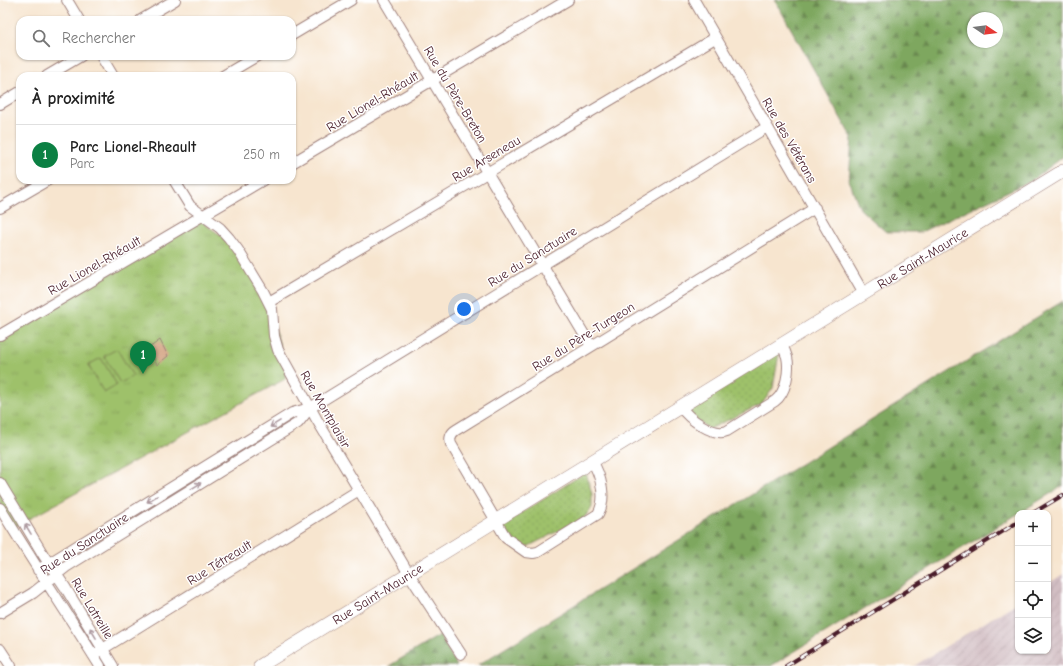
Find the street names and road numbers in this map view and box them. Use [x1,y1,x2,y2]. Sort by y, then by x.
street label: Rue du Père-Breton [421,43,490,145]
street label: Rue Lionel-Rhéault [324,67,422,135]
street label: Rue des Vétérans [759,95,820,185]
street label: Rue Arseneau [449,132,523,185]
street label: Rue du Sanctuaire [485,223,580,290]
street label: Rue Saint-Maurice [875,224,971,292]
street label: Rue Lionel-Rhéault [45,232,144,298]
street label: Rue du Père-Turgeon [529,299,637,374]
street label: Rue Montplaisir [297,368,354,451]
street label: Rue du Sanctuaire [37,509,131,577]
street label: Rue Tétreault [184,536,255,588]
street label: Rue Saint-Maurice [330,560,426,628]
street label: Rue Latreille [68,575,117,642]

